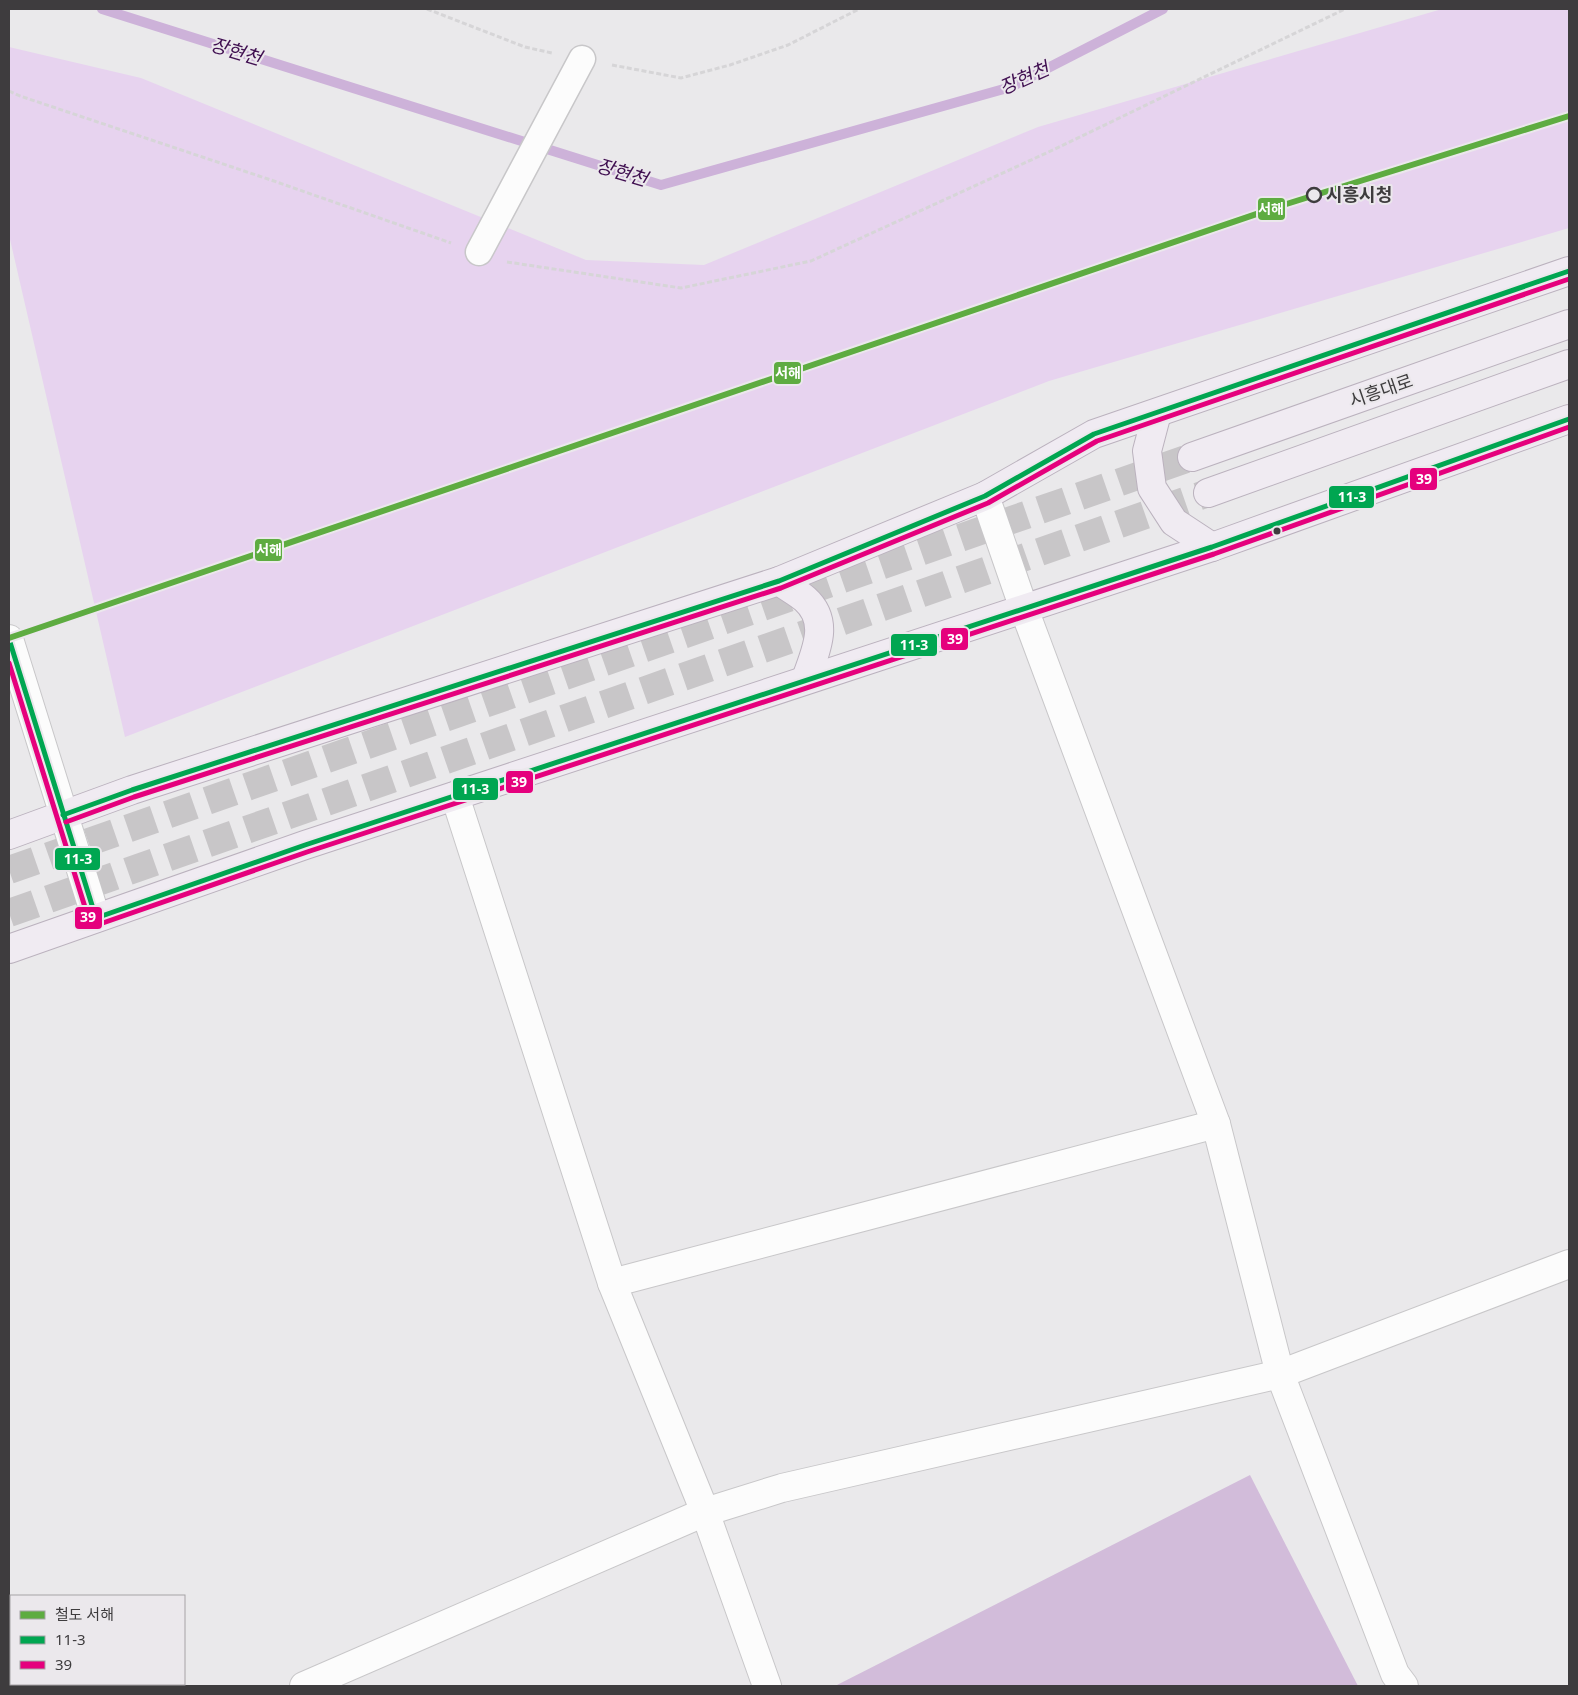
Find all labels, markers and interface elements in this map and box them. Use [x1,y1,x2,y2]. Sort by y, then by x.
water label: 장현천 [207,31,266,72]
water label: 장현천 [995,55,1055,101]
water label: 장현천 [593,152,652,193]
place label: 시흥시청 [1326,182,1392,206]
marker: 시흥시청 [1306,187,1322,203]
line badge: 서해 [1257,197,1286,221]
text: 서해 [1258,199,1284,218]
line badge: 서해 [773,361,802,385]
text: 서해 [775,363,801,382]
street label: 시흥대로 [1345,368,1416,412]
line badge: 39 [1409,467,1438,491]
text: 39 [1416,469,1432,488]
line badge: 11-3 [1328,485,1375,509]
text: 11-3 [1338,487,1366,506]
unlabelled marker [1272,526,1282,536]
line badge: 서해 [254,538,283,562]
text: 서해 [256,540,282,559]
line badge: 39 [940,627,969,651]
text: 39 [947,629,963,648]
line badge: 11-3 [890,633,938,657]
text: 11-3 [900,635,928,654]
line badge: 39 [505,770,534,794]
text: 39 [511,772,527,791]
line badge: 11-3 [452,777,499,801]
text: 11-3 [461,779,489,798]
line badge: 11-3 [54,847,101,871]
text: 11-3 [64,849,92,868]
line badge: 39 [74,906,103,930]
text: 39 [80,907,96,926]
legend [10,1595,185,1685]
text: 철도 서해 [55,1604,114,1624]
text: 11-3 [55,1629,86,1649]
text: 39 [55,1654,72,1674]

